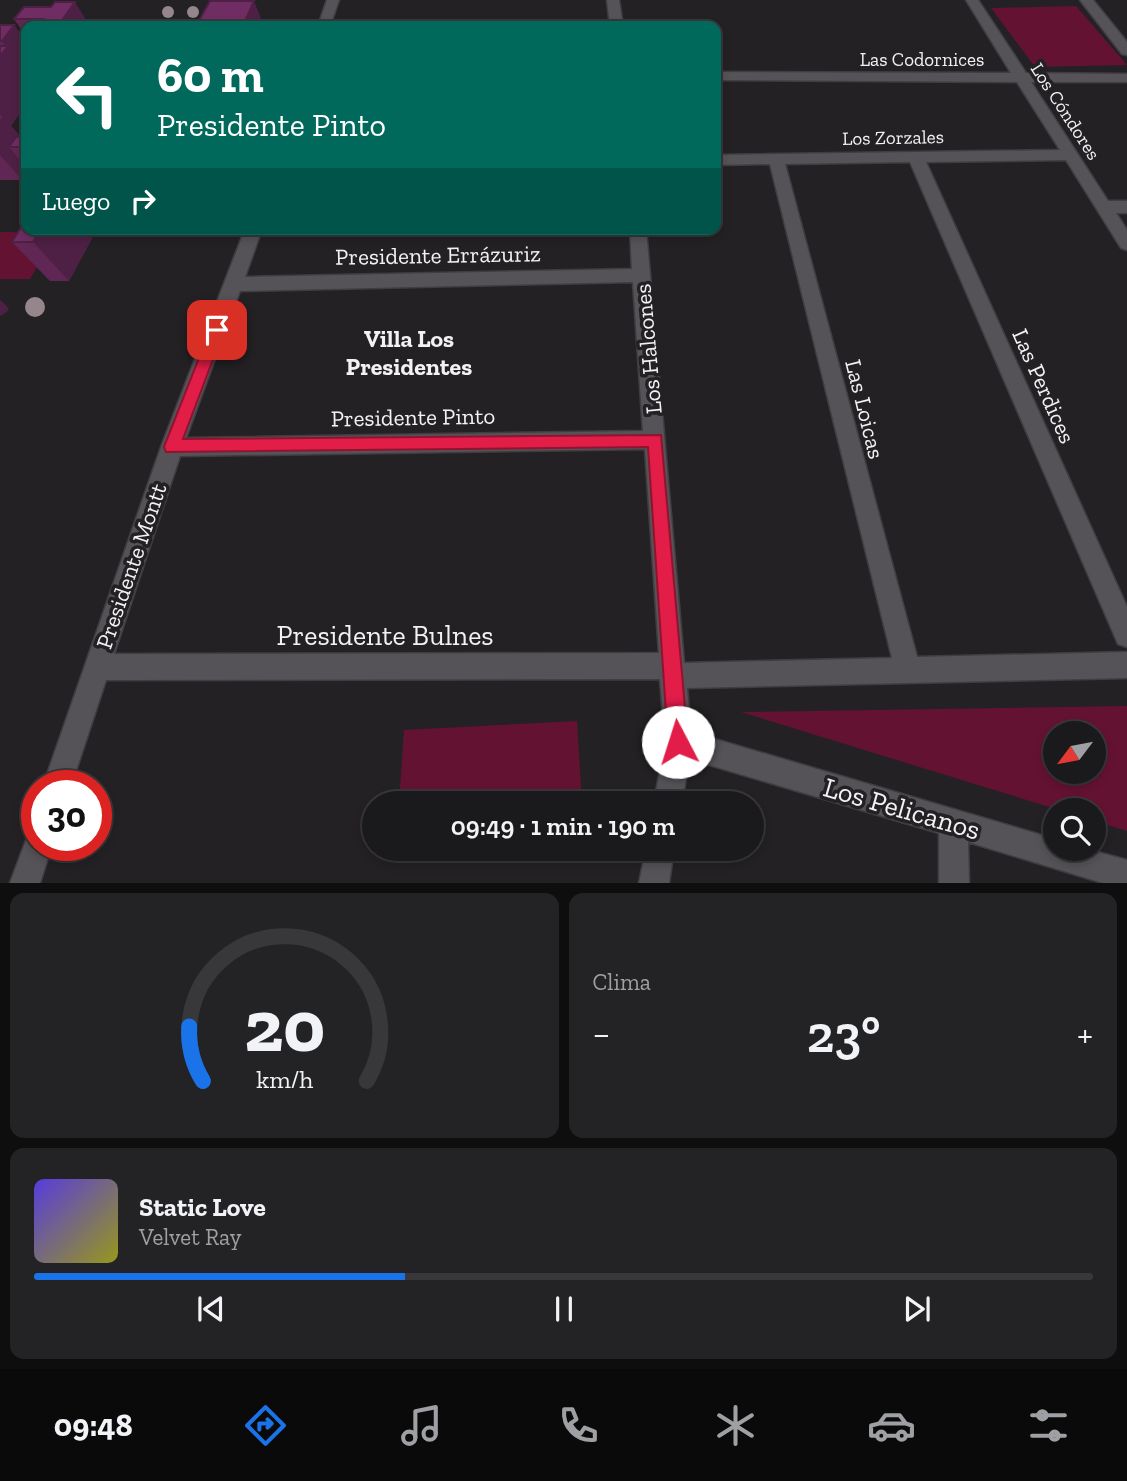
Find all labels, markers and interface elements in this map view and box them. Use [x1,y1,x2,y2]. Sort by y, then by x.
text: 60 m [157,46,264,105]
street label: Las Codornices [860,48,984,71]
icon: left [42,49,133,140]
street label: Los Cóndores [1026,58,1105,164]
text: Presidente Pinto [157,106,386,144]
street label: Los Zorzales [842,125,944,150]
icon: right [124,182,162,220]
text: Luego [42,185,110,217]
street label: Presidente Errázuriz [335,239,541,271]
street label: Los Halcones [628,283,668,415]
pin [187,300,247,360]
icon: arrive [198,311,236,349]
district label: Villa Los Presidentes [346,324,472,381]
street label: Las Perdices [1006,324,1082,448]
street label: Las Loicas [839,356,891,462]
street label: Presidente Pinto [331,402,495,432]
street label: Presidente Montt [90,479,173,652]
street label: Presidente Bulnes [276,619,494,652]
position arrow [641,705,715,779]
north arrow [1043,721,1106,784]
map controls [1043,721,1106,861]
speed limit sign: 30 [21,770,112,861]
street label: Los Pelicanos [820,770,984,847]
button: search [1043,798,1106,861]
text: 09:49 · 1 min · 190 m [451,810,675,842]
text: Clima [593,968,651,996]
text: 20 [244,983,325,1071]
text: 23° [807,1003,881,1065]
text: − [593,1011,610,1057]
text: + [1077,1011,1093,1057]
text: km/h [256,1064,313,1094]
text: Static Love [139,1191,266,1223]
text: Velvet Ray [139,1223,241,1251]
icon: previous [192,1290,230,1328]
icon: pause [545,1290,583,1328]
icon: next [898,1290,936,1328]
icon: directions [241,1401,290,1450]
icon: music [397,1401,446,1450]
icon: phone [554,1401,603,1450]
icon: climate [711,1401,760,1450]
icon: car [867,1401,916,1450]
icon: filters [1024,1401,1073,1450]
text: 09:48 [54,1406,133,1444]

